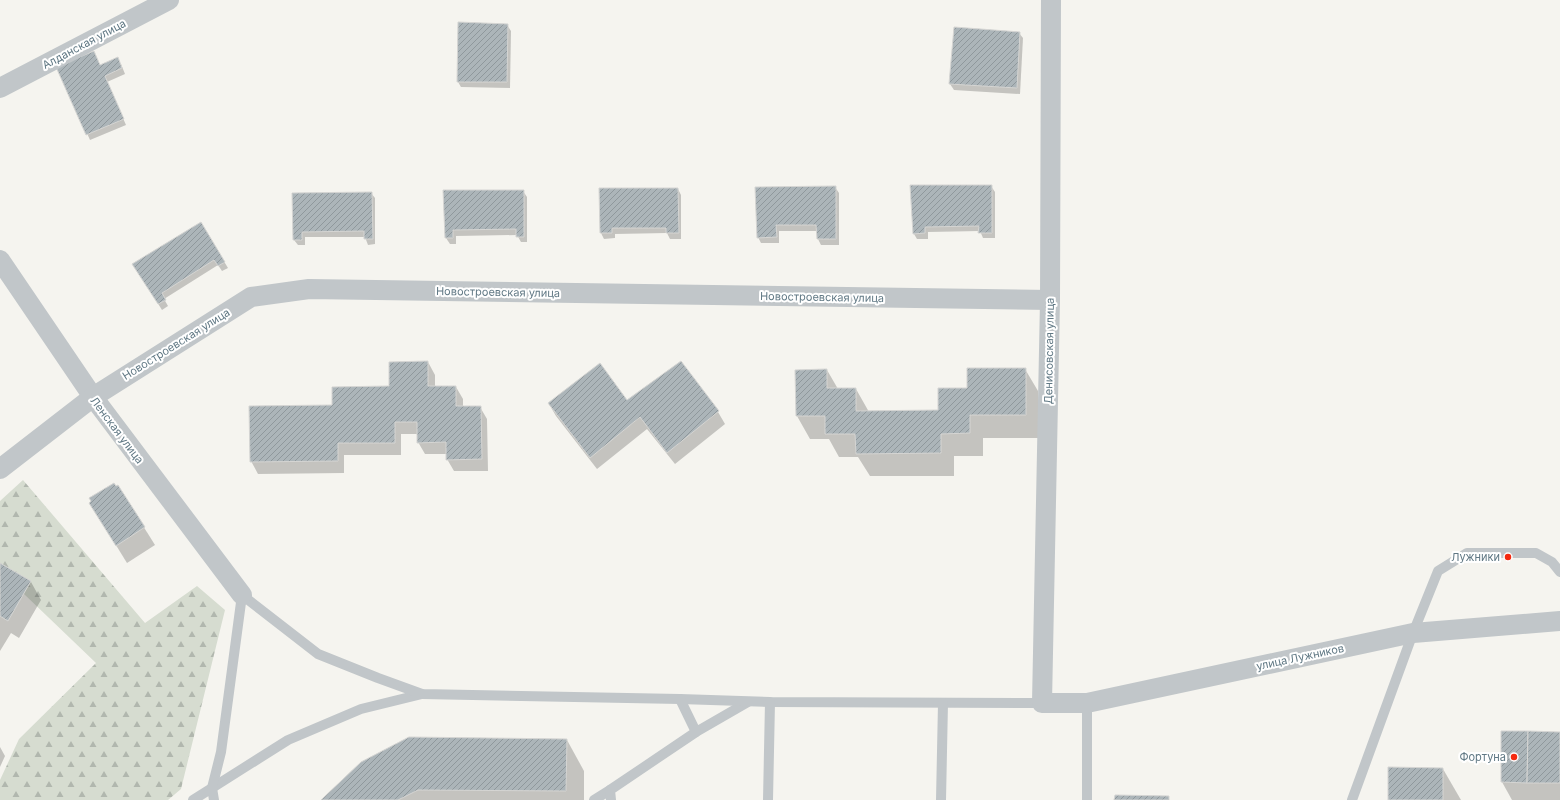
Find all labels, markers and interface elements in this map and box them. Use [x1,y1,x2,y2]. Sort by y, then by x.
street label: Алданская улица [40,16,128,72]
street label: Новостроевская улица [436,284,560,300]
street label: Новостроевская улица [760,289,884,305]
street label: Денисовская улица [1041,298,1057,404]
street label: Новостроевская улица [120,305,232,383]
street label: Ленская улица [87,394,147,466]
place label: Лужники [1451,550,1500,564]
marker: Лужники [1503,552,1513,562]
street label: улица Лужников [1255,641,1345,673]
place label: Фортуна [1459,750,1506,764]
marker: Фортуна [1509,752,1519,762]

